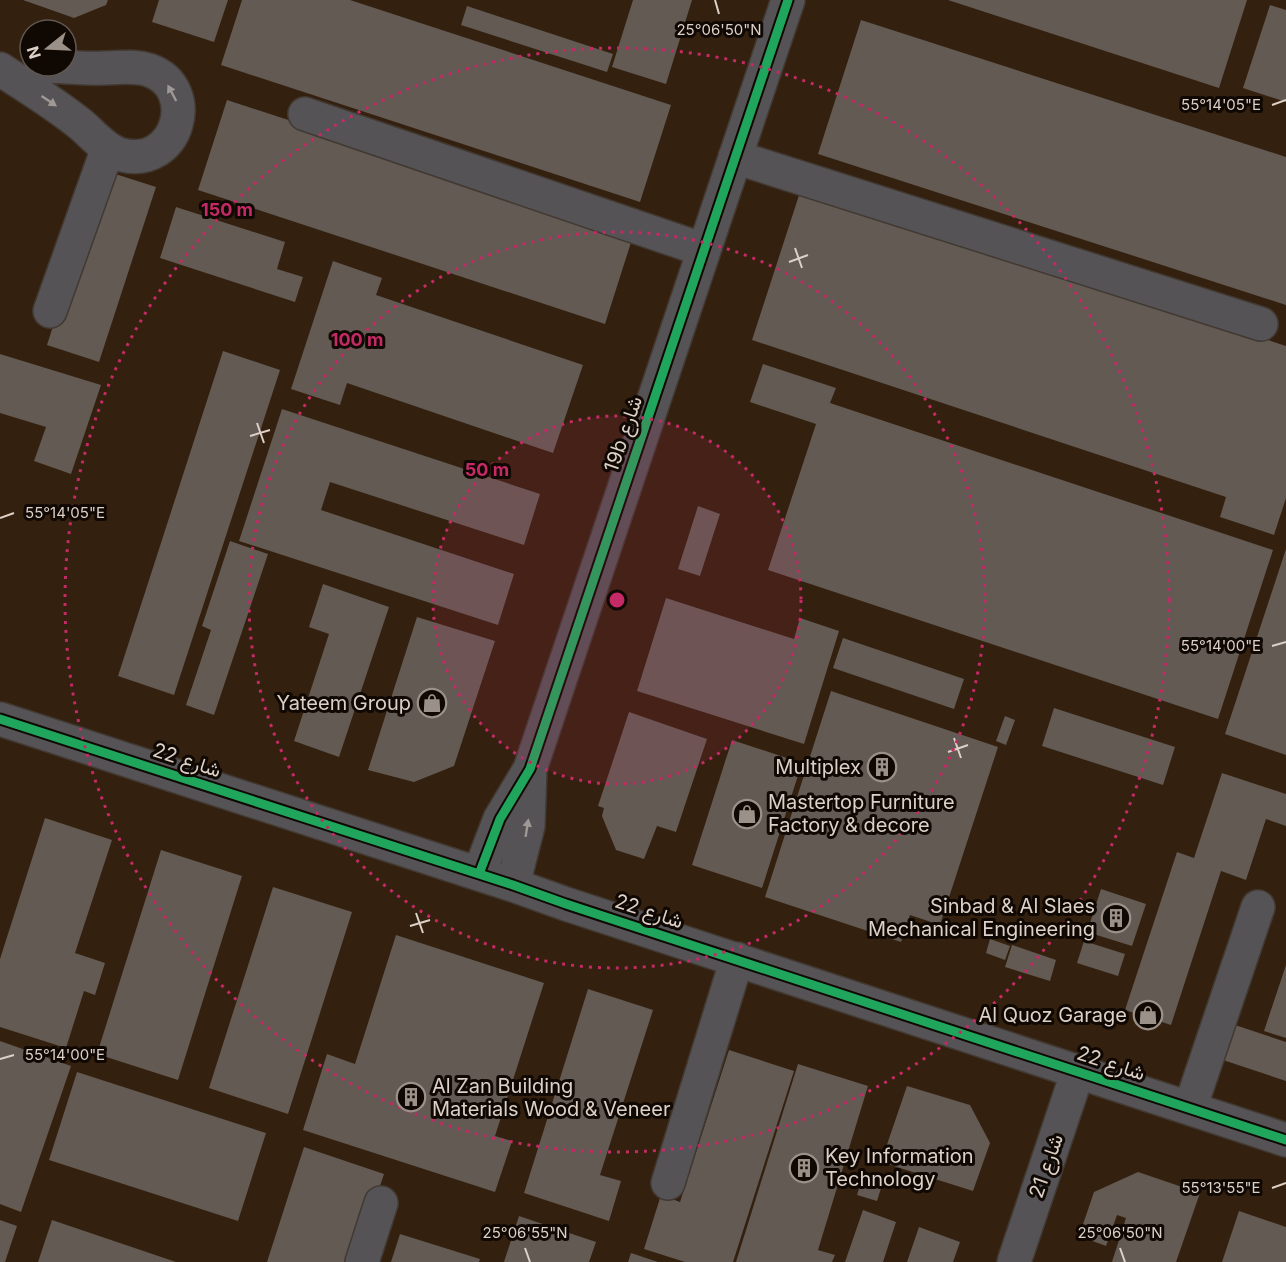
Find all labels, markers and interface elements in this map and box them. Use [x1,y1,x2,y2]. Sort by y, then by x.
north arrow [18,18,78,78]
text: 25°06'50"N [676,20,762,39]
text: N [22,44,45,62]
one-way arrow [167,84,177,101]
one-way arrow [40,95,56,107]
text: 55°14'05"E [1181,95,1261,114]
text: 150 m [201,199,253,220]
text: 100 m [331,329,383,350]
street label: 19b شارع [599,393,649,476]
text: 50 m [465,459,509,480]
text: 55°14'05"E [25,503,105,522]
centre of rings [607,590,627,610]
text: 55°14'00"E [1181,636,1261,655]
shop icon: Yateem Group [416,687,448,719]
place label: Yateem Group [277,691,411,715]
street label: شارع 22 [149,738,224,784]
building icon: Multiplex [866,751,898,783]
place label: Multiplex [775,755,861,779]
place label: Mastertop Furniture Factory & decore [768,790,955,837]
shop icon: Mastertop Furniture Factory & decore [731,798,763,830]
one-way arrow [523,818,532,837]
street label: شارع 22 [611,889,686,935]
place label: Sinbad & Al Slaes Mechanical Engineering [868,894,1095,941]
building icon: Sinbad & Al Slaes Mechanical Engineering [1100,902,1132,934]
shop icon: Al Quoz Garage [1132,999,1164,1031]
place label: Al Quoz Garage [978,1003,1127,1027]
street label: شارع 22 [1073,1041,1148,1087]
text: 55°14'00"E [25,1045,105,1064]
place label: Al Zan Building Materials Wood & Veneer [432,1074,671,1121]
building icon: Al Zan Building Materials Wood & Veneer [395,1081,427,1113]
street label: شارع 21 [1024,1131,1070,1202]
place label: Key Information Technology [825,1144,974,1191]
building icon: Key Information Technology [788,1152,820,1184]
text: 55°13'55"E [1181,1178,1261,1197]
text: 25°06'55"N [483,1223,567,1242]
text: 25°06'50"N [1077,1223,1163,1242]

